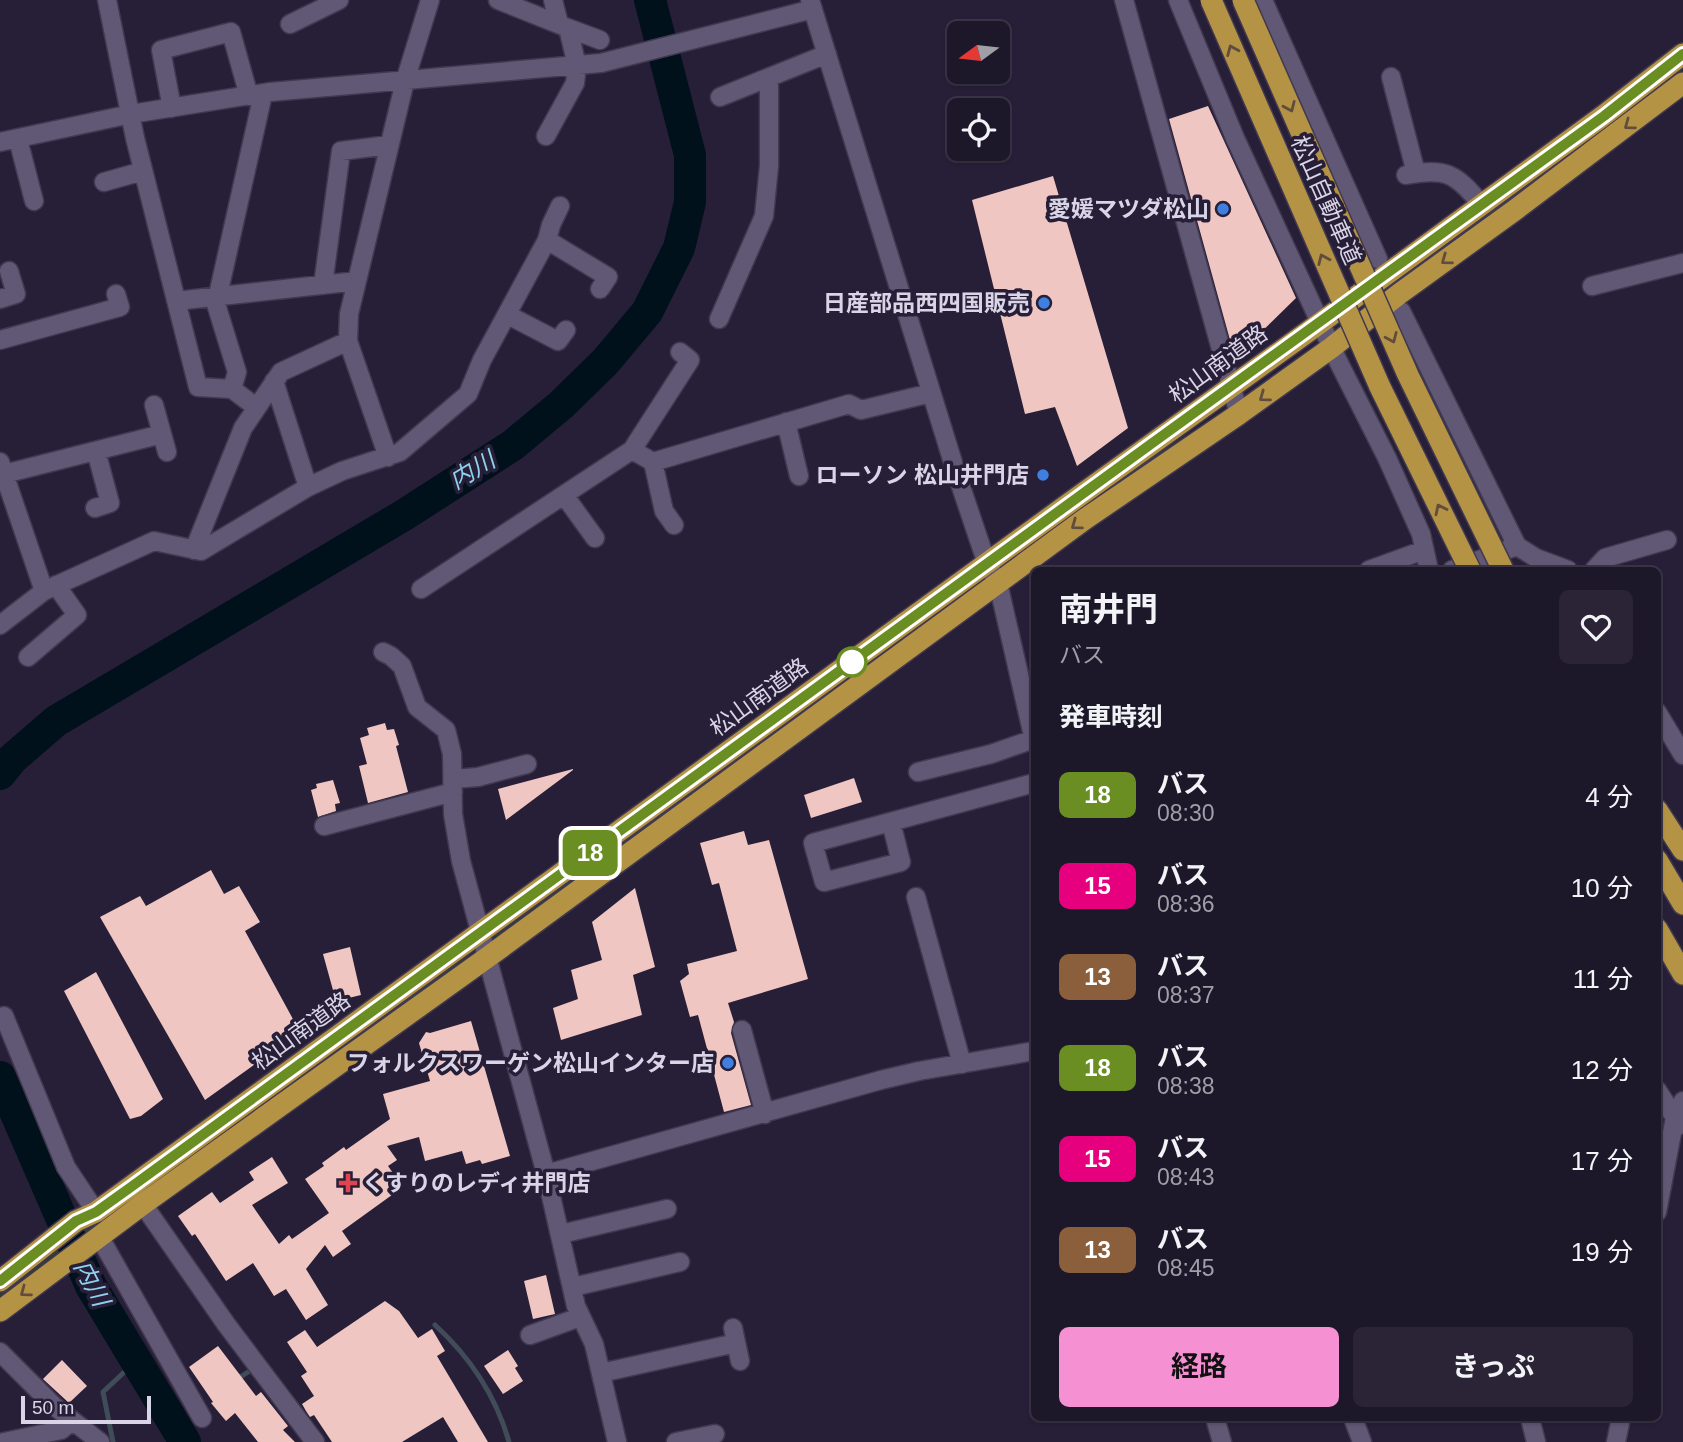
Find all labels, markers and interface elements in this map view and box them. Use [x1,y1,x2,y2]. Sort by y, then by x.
north arrow [947,21,1010,84]
map controls [947,21,1010,161]
one-way arrow [1226,45,1240,57]
button: locate [947,98,1010,161]
one-way arrow [1282,100,1296,113]
one-way arrow [1624,116,1636,129]
street label: 松山自動車道 [1286,132,1366,268]
place label: 愛媛マツダ松山 [1048,196,1209,222]
marker: 愛媛マツダ松山 [1215,201,1231,217]
one-way arrow [1441,252,1454,264]
one-way arrow [1317,254,1331,266]
place label: 日産部品西四国販売 [823,290,1030,316]
marker: 日産部品西四国販売 [1036,295,1052,311]
street label: 松山南道路 [1164,320,1272,408]
one-way arrow [1384,331,1398,343]
one-way arrow [1259,388,1272,401]
water label: 内川 [444,445,502,494]
place label: ローソン 松山井門店 [816,462,1029,488]
marker: ローソン 松山井門店 [1035,467,1051,483]
one-way arrow [1434,504,1448,516]
one-way arrow [1071,517,1084,530]
button: heart [1559,590,1633,664]
text: 南井門 [1059,591,1158,628]
text: バス [1059,642,1105,668]
unlabelled marker [837,647,867,677]
street label: 松山南道路 [705,653,813,741]
text: 発車時刻 [1059,702,1163,732]
text: バス [1157,769,1209,799]
text: 18 [1084,781,1111,808]
text: 4 分 [1585,782,1633,812]
text: 08:30 [1157,800,1215,826]
line badge: 18 [558,830,622,876]
text: 18 [577,839,603,866]
text: バス [1157,860,1209,890]
text: 15 [1084,872,1111,899]
text: 10 分 [1571,873,1633,903]
text: 08:36 [1157,891,1215,917]
text: バス [1157,951,1209,981]
text: 13 [1084,963,1111,990]
text: 11 分 [1573,964,1633,994]
text: 08:37 [1157,982,1215,1008]
street label: 松山南道路 [247,987,355,1075]
text: バス [1157,1042,1209,1072]
place label: フォルクスワーゲン松山インター店 [347,1050,714,1076]
text: 18 [1084,1054,1111,1081]
marker: フォルクスワーゲン松山インター店 [720,1055,736,1071]
text: 12 分 [1571,1055,1633,1085]
text: 08:38 [1157,1073,1215,1099]
text: バス [1157,1133,1209,1163]
text: 15 [1084,1145,1111,1172]
text: 17 分 [1571,1146,1633,1176]
text: 08:43 [1157,1164,1215,1190]
place label: くすりのレディ井門店 [362,1170,590,1196]
marker: くすりのレディ井門店 [340,1175,356,1191]
text: バス [1157,1224,1209,1254]
text: 13 [1084,1236,1111,1263]
text: 19 分 [1571,1237,1633,1267]
water label: 内川 [69,1255,116,1313]
text: 08:45 [1157,1255,1215,1281]
one-way arrow [20,1284,33,1296]
button: 経路 [1059,1327,1339,1407]
button: きっぷ [1353,1327,1633,1407]
scale bar [21,1393,150,1425]
text: 50 m [32,1397,74,1418]

